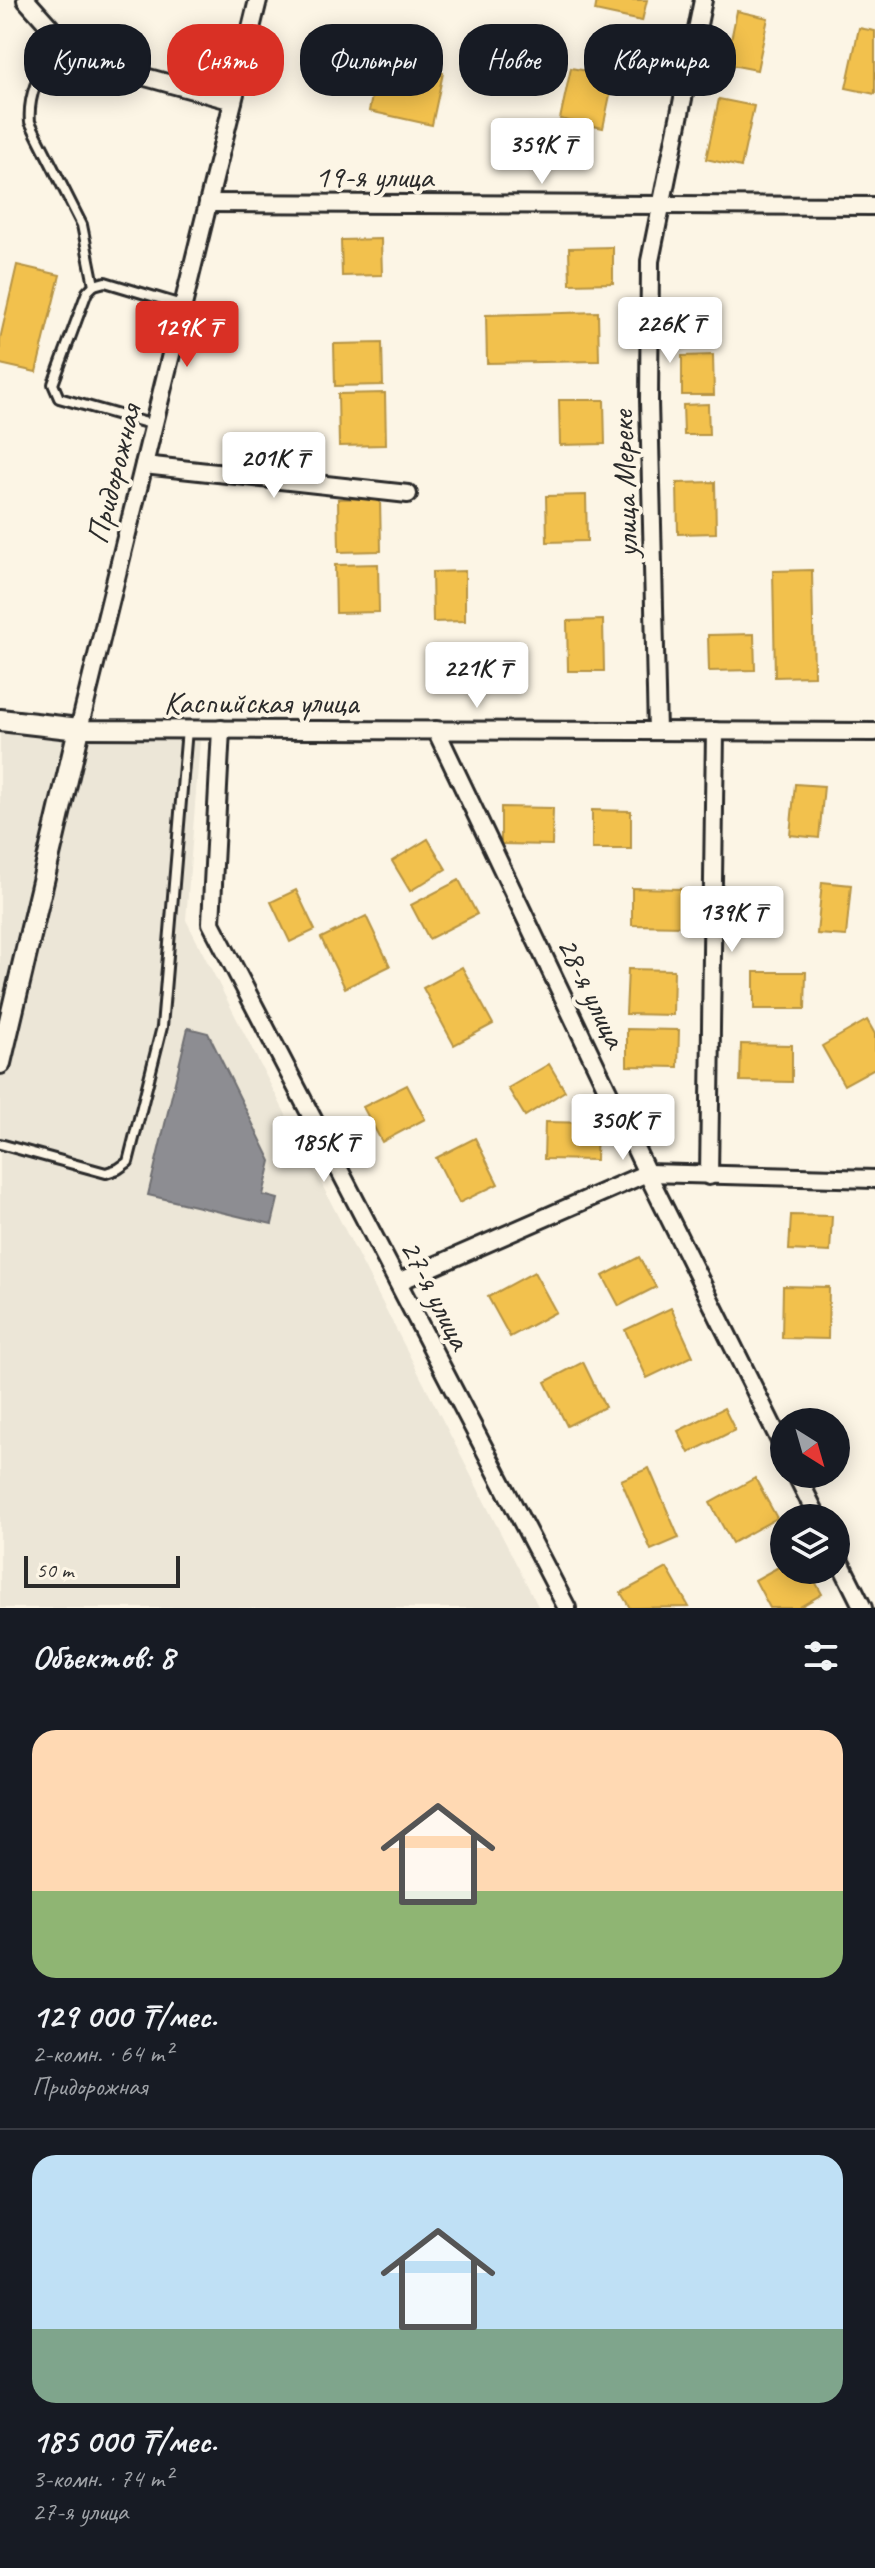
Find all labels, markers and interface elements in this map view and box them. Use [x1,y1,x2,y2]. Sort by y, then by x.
chip: Купить [24,24,151,96]
chip: Снять [167,24,284,96]
chip: Фильтры [300,24,443,96]
chip: Новое [459,24,568,96]
chip: Квартира [584,24,736,96]
pin: 359K ₸ [477,118,607,186]
text: 359K ₸ [509,127,575,160]
street label: 19-я улица [315,156,435,197]
pin: 226K ₸ [605,297,735,365]
pin: 129K ₸ [122,301,252,369]
text: 226K ₸ [636,306,704,339]
text: 129K ₸ [154,310,220,343]
street label: Придорожная [76,398,151,548]
street label: улица Мереке [601,407,648,560]
pin: 201K ₸ [209,432,339,500]
text: 201K ₸ [240,441,308,474]
pin: 221K ₸ [412,642,542,710]
text: 221K ₸ [443,651,511,684]
street label: Каспийская улица [164,682,361,723]
pin: 139K ₸ [667,886,797,954]
text: 139K ₸ [699,895,765,928]
street label: 28-я улица [547,930,637,1056]
pin: 350K ₸ [558,1094,688,1162]
text: 350K ₸ [590,1103,656,1136]
pin: 185K ₸ [259,1116,389,1184]
text: 185K ₸ [291,1125,357,1158]
street label: 27-я улица [390,1232,482,1358]
north arrow [770,1408,850,1488]
map controls [770,1408,850,1584]
button: layers [770,1504,850,1584]
scale bar [24,1552,180,1588]
text: 50 m [36,1556,73,1584]
icon: filters [799,1634,843,1678]
text: Объектов: 8 [32,1635,174,1678]
icon: home [366,1782,510,1926]
text: 129 000 ₸/мес. [32,1994,217,2037]
text: 2-комн. · 64 m² [32,2037,172,2070]
text: Придорожная [32,2070,147,2103]
icon: home [366,2207,510,2351]
text: 185 000 ₸/мес. [32,2419,217,2462]
text: 3-комн. · 74 m² [32,2462,172,2495]
text: 27-я улица [32,2495,128,2528]

